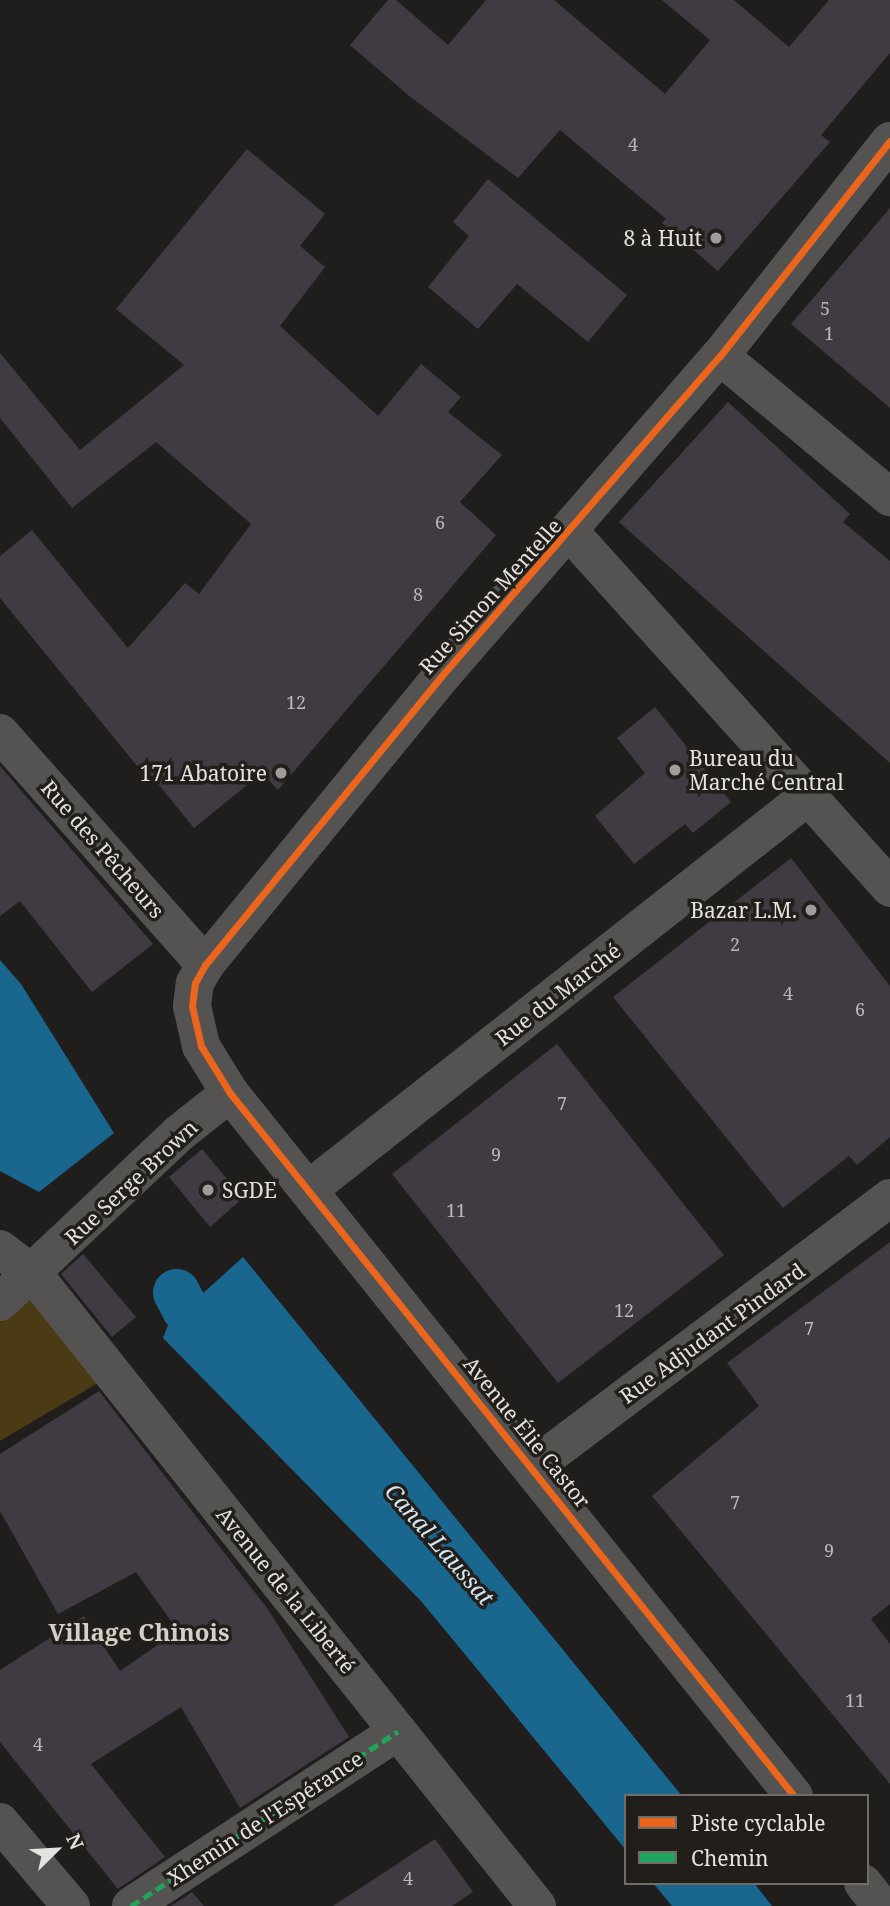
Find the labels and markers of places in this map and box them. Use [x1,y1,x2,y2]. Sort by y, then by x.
place label: 8 à Huit [623,225,702,251]
marker: 8 à Huit [708,230,724,246]
place label: Bureau du Marché Central [689,745,844,795]
place label: 171 Abatoire [139,760,267,786]
marker: Bureau du Marché Central [667,762,683,778]
marker: 171 Abatoire [273,765,289,781]
place label: Bazar L.M. [690,897,797,923]
marker: Bazar L.M. [803,902,819,918]
place label: SGDE [222,1177,277,1203]
marker: SGDE [200,1182,216,1198]

